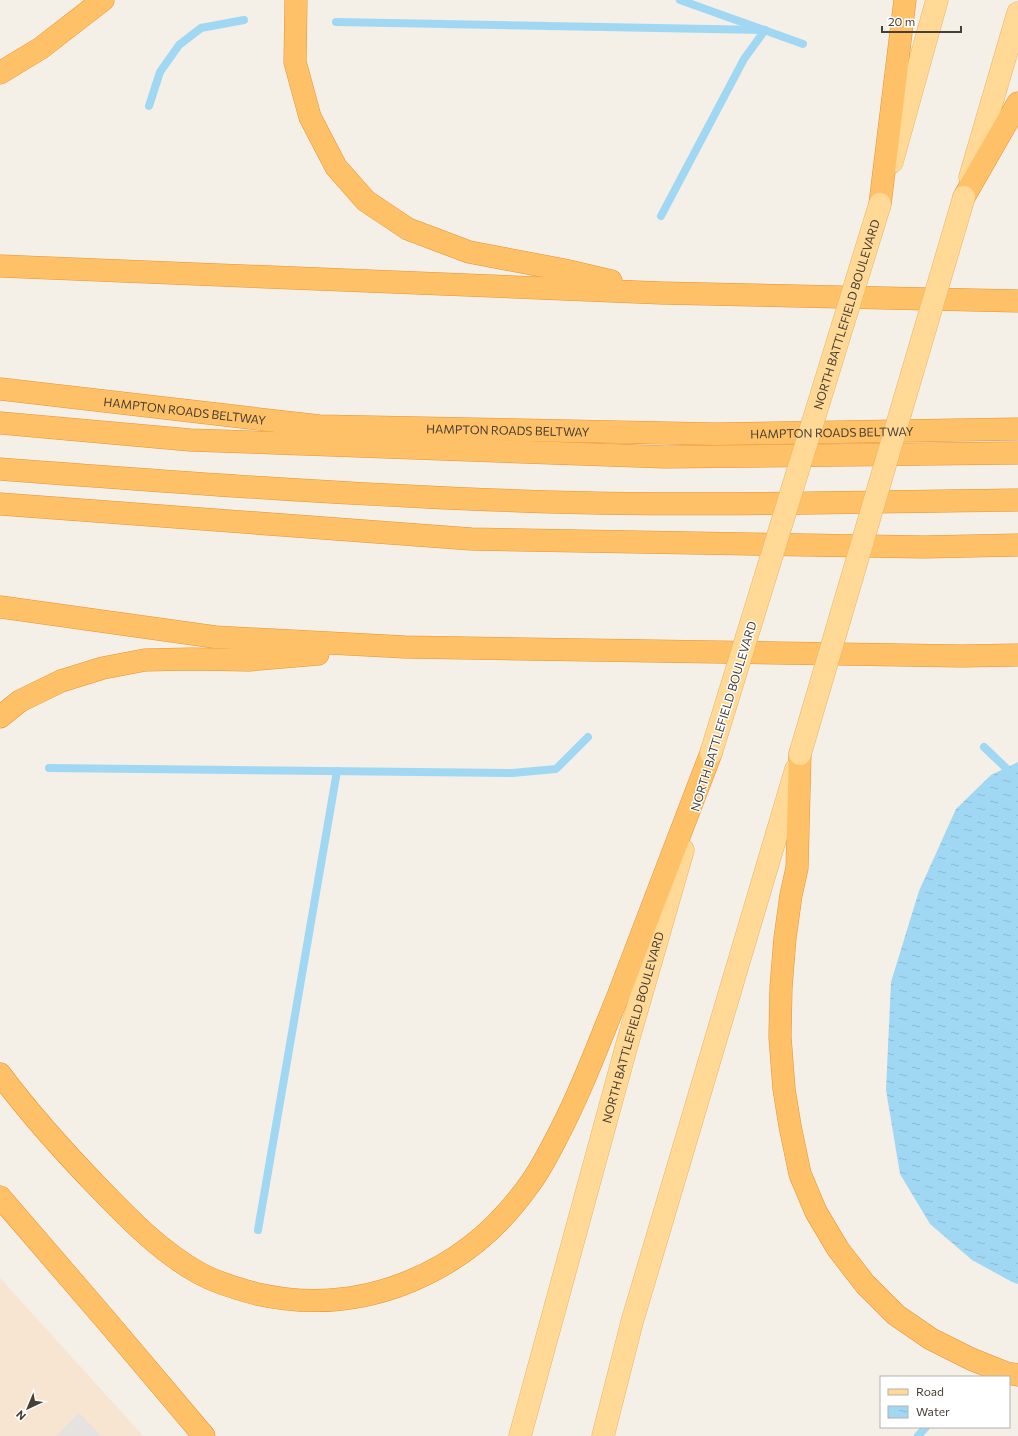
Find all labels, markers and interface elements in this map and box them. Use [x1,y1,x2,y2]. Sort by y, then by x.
scale bar [882,8,961,34]
text: 20 m [888,14,915,28]
street label: NORTH BATTLEFIELD BOULEVARD [810,217,882,411]
street label: HAMPTON ROADS BELTWAY [103,394,267,427]
street label: HAMPTON ROADS BELTWAY [426,421,590,438]
street label: HAMPTON ROADS BELTWAY [750,424,914,440]
street label: NORTH BATTLEFIELD BOULEVARD [687,619,759,813]
street label: NORTH BATTLEFIELD BOULEVARD [599,930,666,1125]
legend [880,1376,1010,1428]
text: Road [916,1384,944,1398]
north arrow [8,1388,48,1428]
text: Water [916,1404,950,1418]
text: N [13,1408,28,1423]

